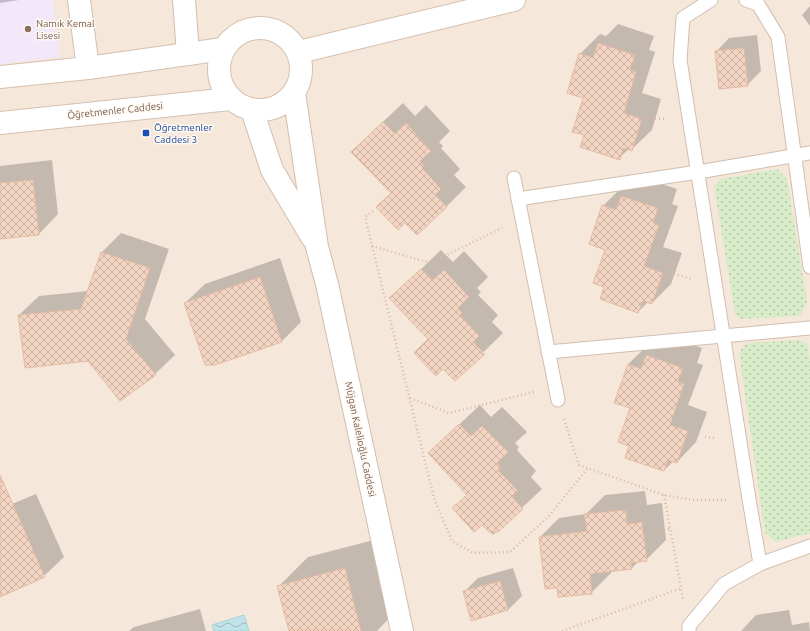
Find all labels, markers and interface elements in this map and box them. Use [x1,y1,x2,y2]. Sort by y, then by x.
place label: Namık Kemal Lisesi [36,18,95,41]
marker: Namık Kemal Lisesi [23,24,33,34]
street label: Öğretmenler Caddesi [67,100,163,121]
place label: Öğretmenler Caddesi 3 [154,122,213,145]
marker: Öğretmenler Caddesi 3 [141,128,151,138]
street label: Müjgan Kalelioğlu Caddesi [343,380,378,498]

